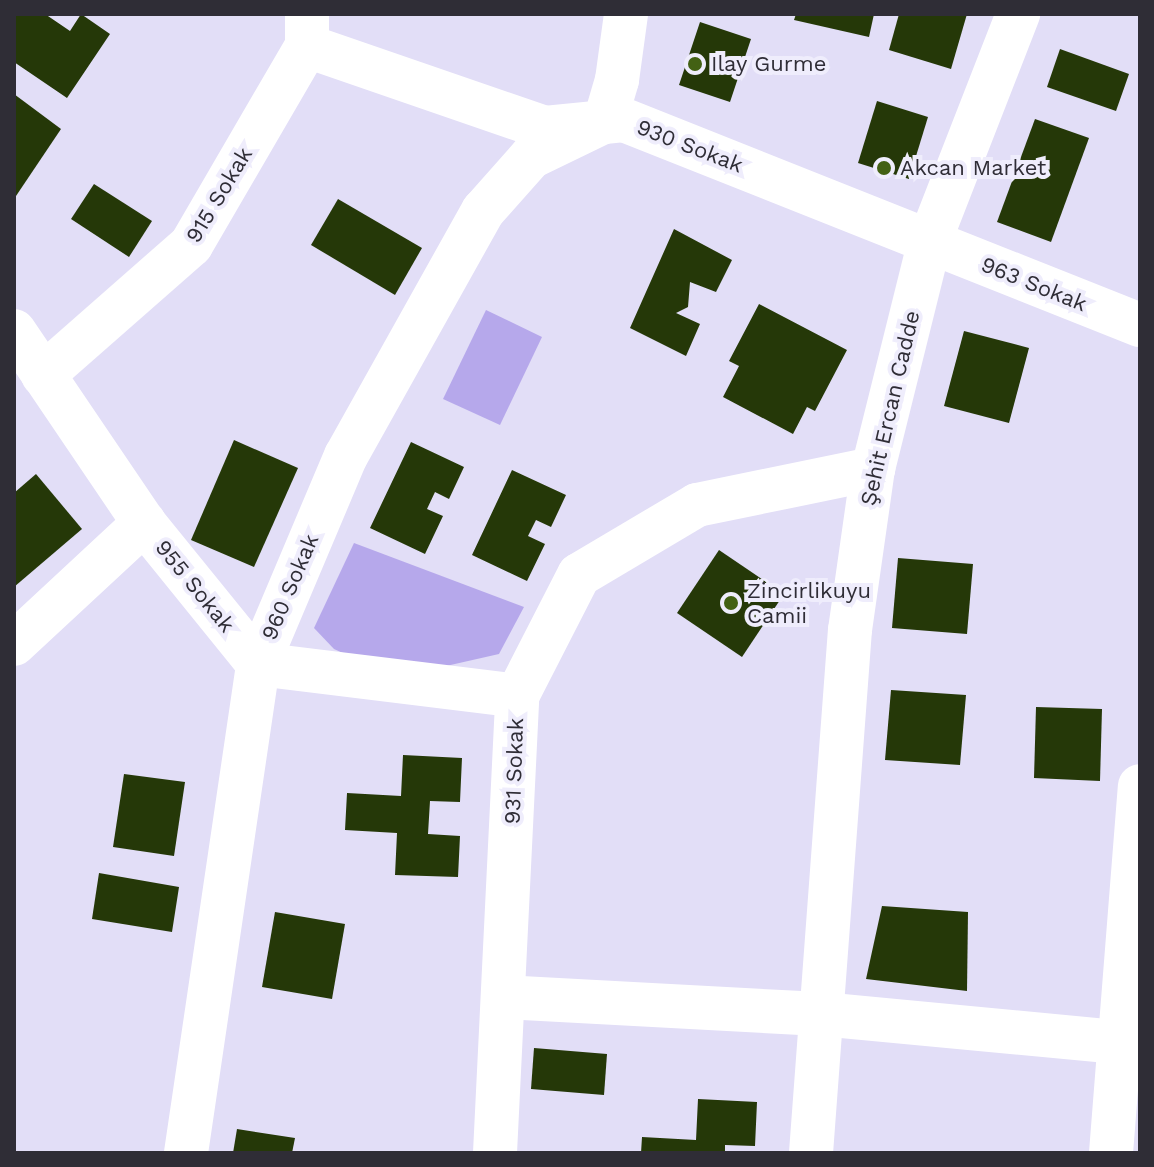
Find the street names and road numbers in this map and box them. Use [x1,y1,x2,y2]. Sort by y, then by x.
street label: 930 Sokak [633,114,747,178]
street label: 915 Sokak [180,142,258,248]
street label: 963 Sokak [977,251,1091,317]
street label: Şehit Ercan Cadde [855,308,925,508]
street label: 960 Sokak [256,530,324,644]
street label: 955 Sokak [150,534,240,638]
street label: 931 Sokak [499,717,529,825]

